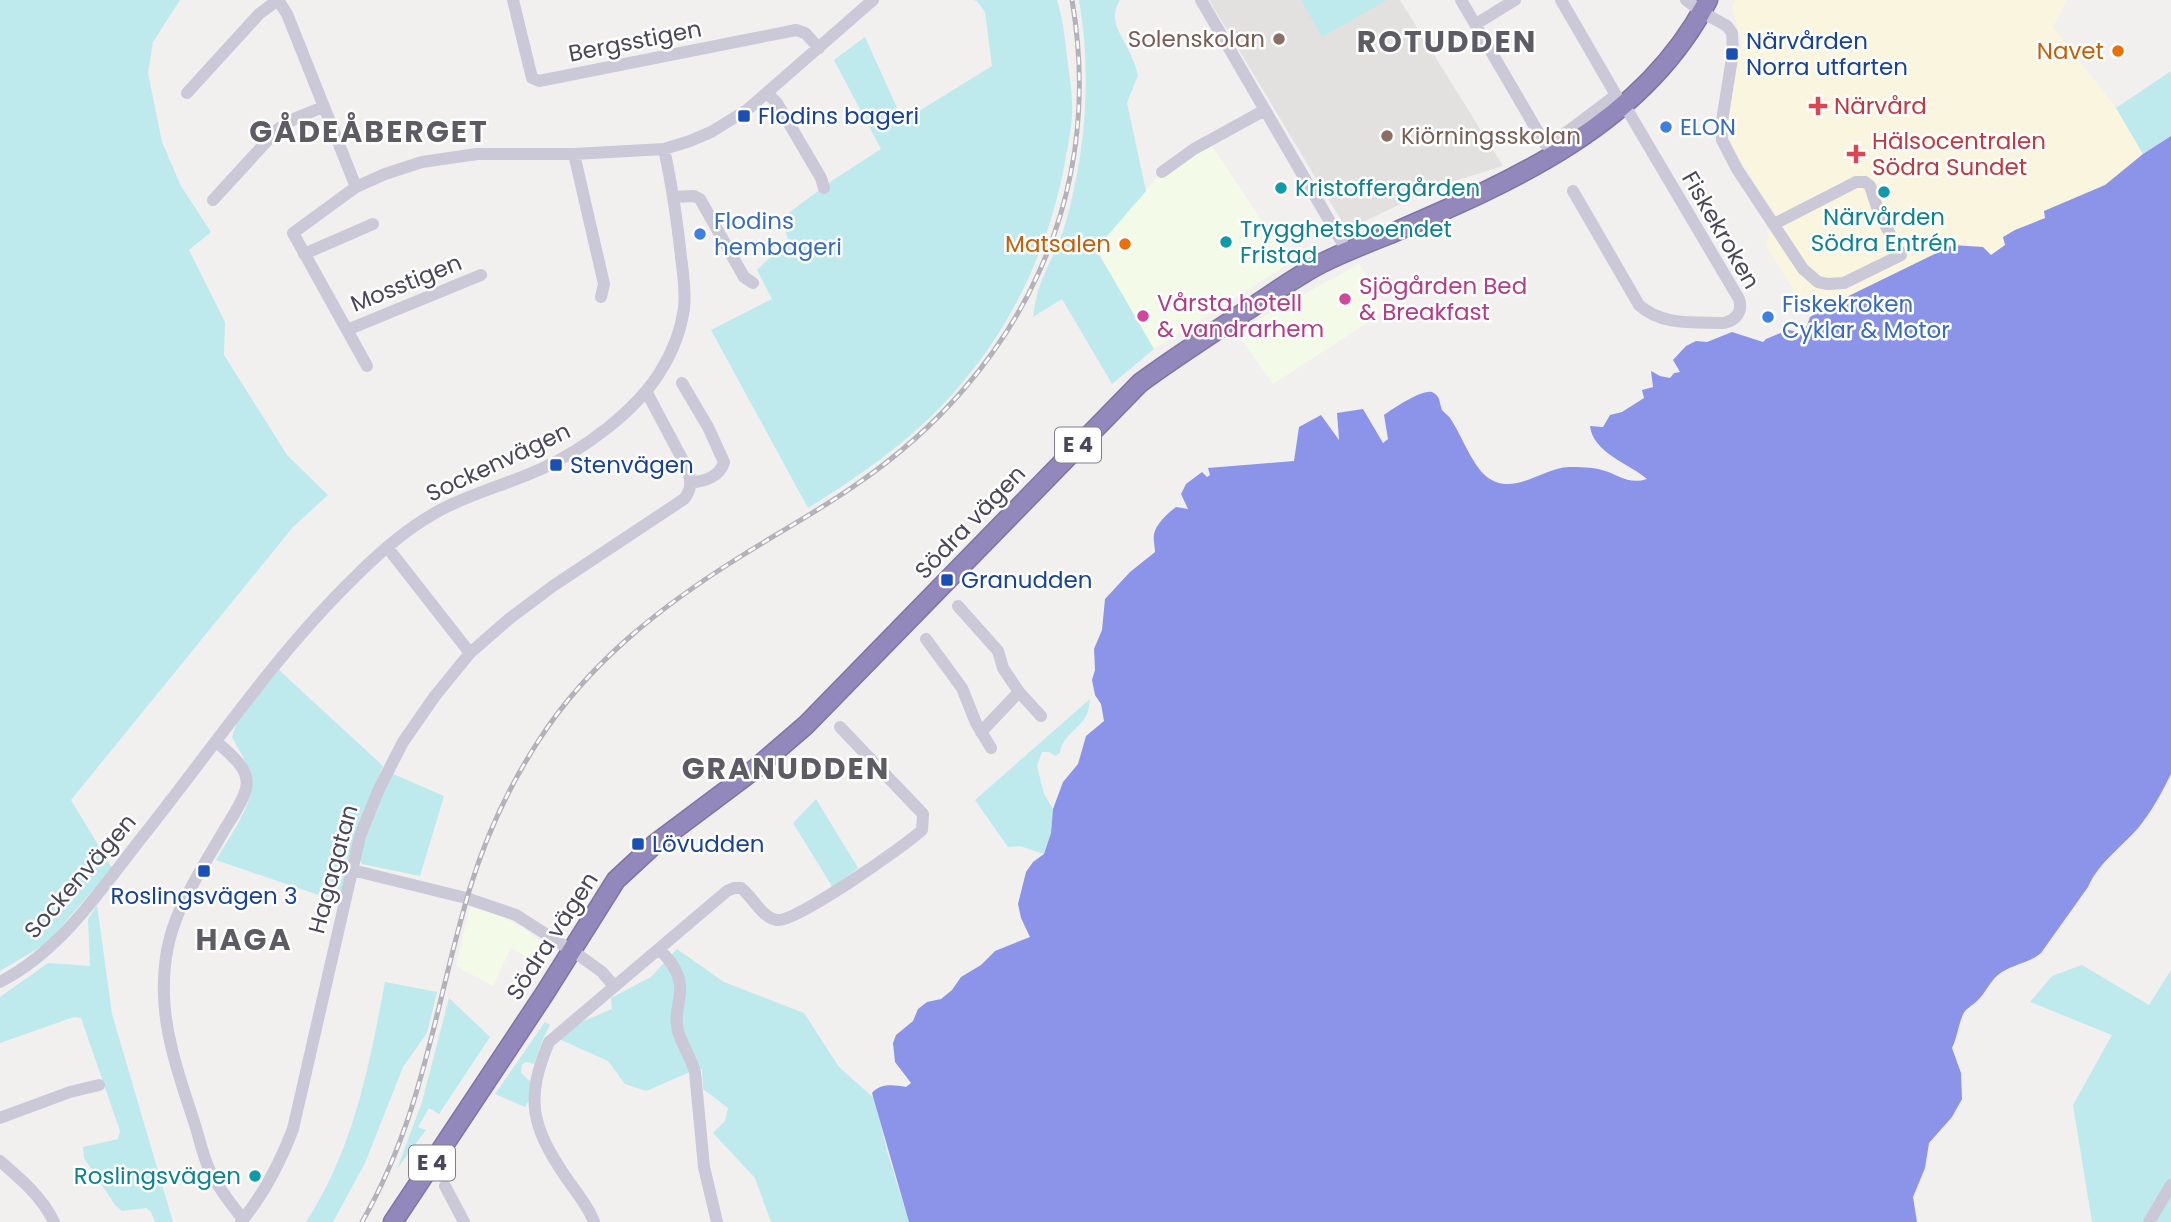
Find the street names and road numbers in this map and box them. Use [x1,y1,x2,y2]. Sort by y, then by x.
street label: Bergsstigen [566,12,704,70]
street label: Fiskekroken [1674,165,1768,295]
street label: Mosstigen [346,246,466,320]
street label: Sockenvägen [421,415,575,509]
road number: E 4 [1055,428,1101,462]
street label: Södra vägen [907,458,1033,586]
street label: Hagagatan [300,801,366,937]
street label: Sockenvägen [17,807,143,945]
street label: Södra vägen [499,866,605,1006]
road number: E 4 [409,1146,455,1180]

